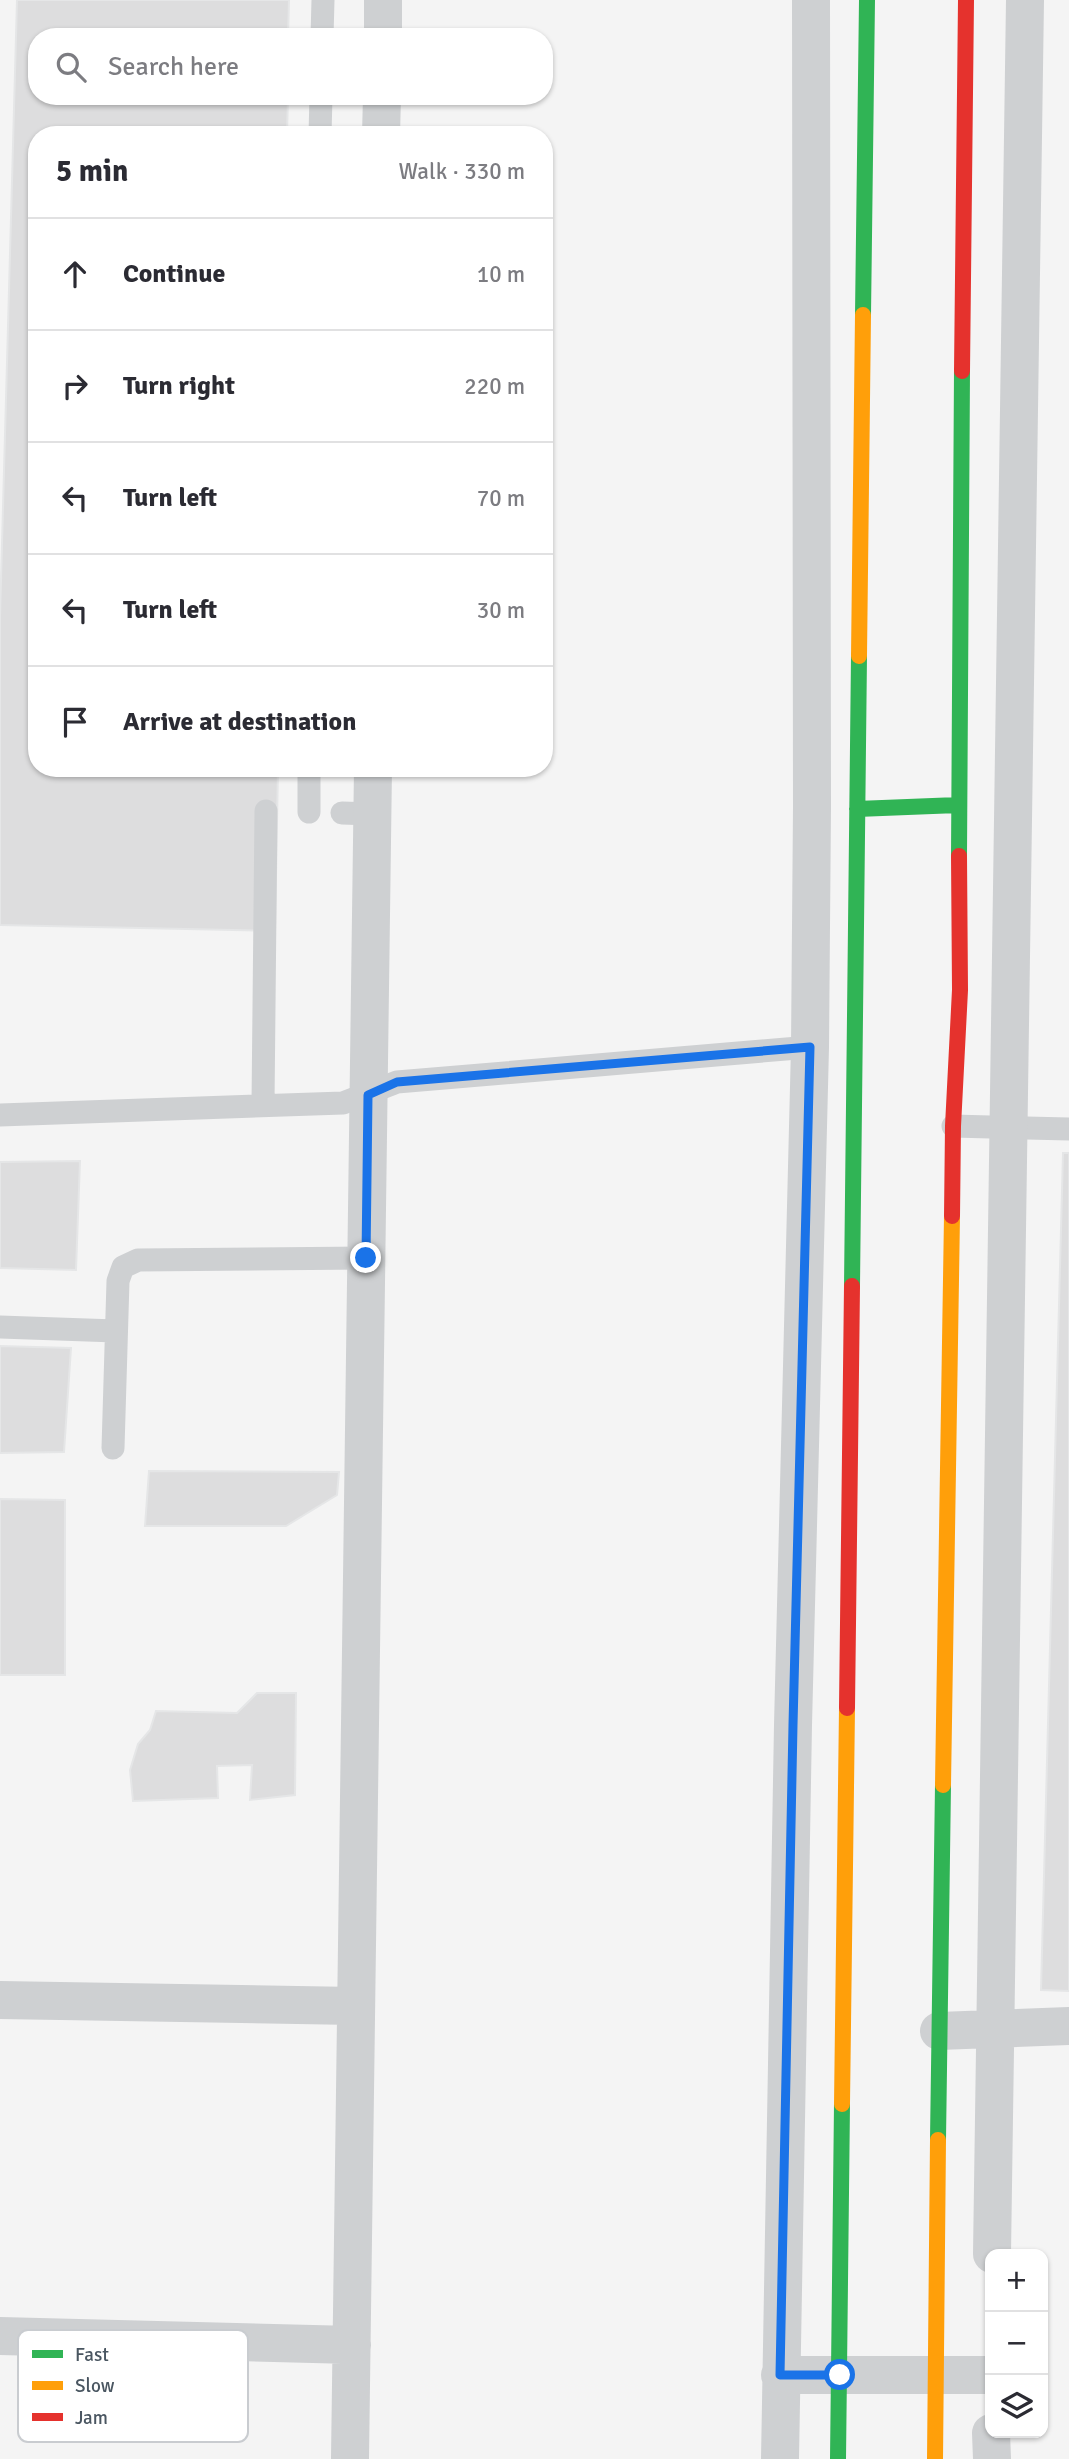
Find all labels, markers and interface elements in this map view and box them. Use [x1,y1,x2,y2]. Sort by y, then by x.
search box [28,28,553,105]
icon: search [52,48,90,86]
text: Search here [108,51,239,83]
text: 5 min [56,153,128,190]
text: Walk · 330 m [399,157,525,186]
icon: ahead [56,255,94,293]
text: Continue [123,258,225,290]
text: 10 m [477,260,525,289]
icon: right [56,367,94,405]
text: Turn right [123,370,235,402]
text: 220 m [464,372,525,401]
icon: left [56,479,94,517]
text: Turn left [123,482,217,514]
text: 70 m [477,484,525,513]
icon: left [56,591,94,629]
text: Turn left [123,594,217,626]
text: 30 m [477,596,525,625]
icon: arrive [56,703,94,741]
text: Arrive at destination [123,706,356,738]
route end [350,1242,381,1273]
map controls [985,2249,1048,2438]
button: + [985,2249,1048,2312]
button: − [985,2312,1048,2375]
legend [18,2330,248,2442]
text: Fast [75,2343,109,2367]
route start [824,2359,855,2390]
text: Slow [75,2374,115,2398]
button: layers [985,2375,1048,2438]
text: Jam [75,2406,108,2430]

